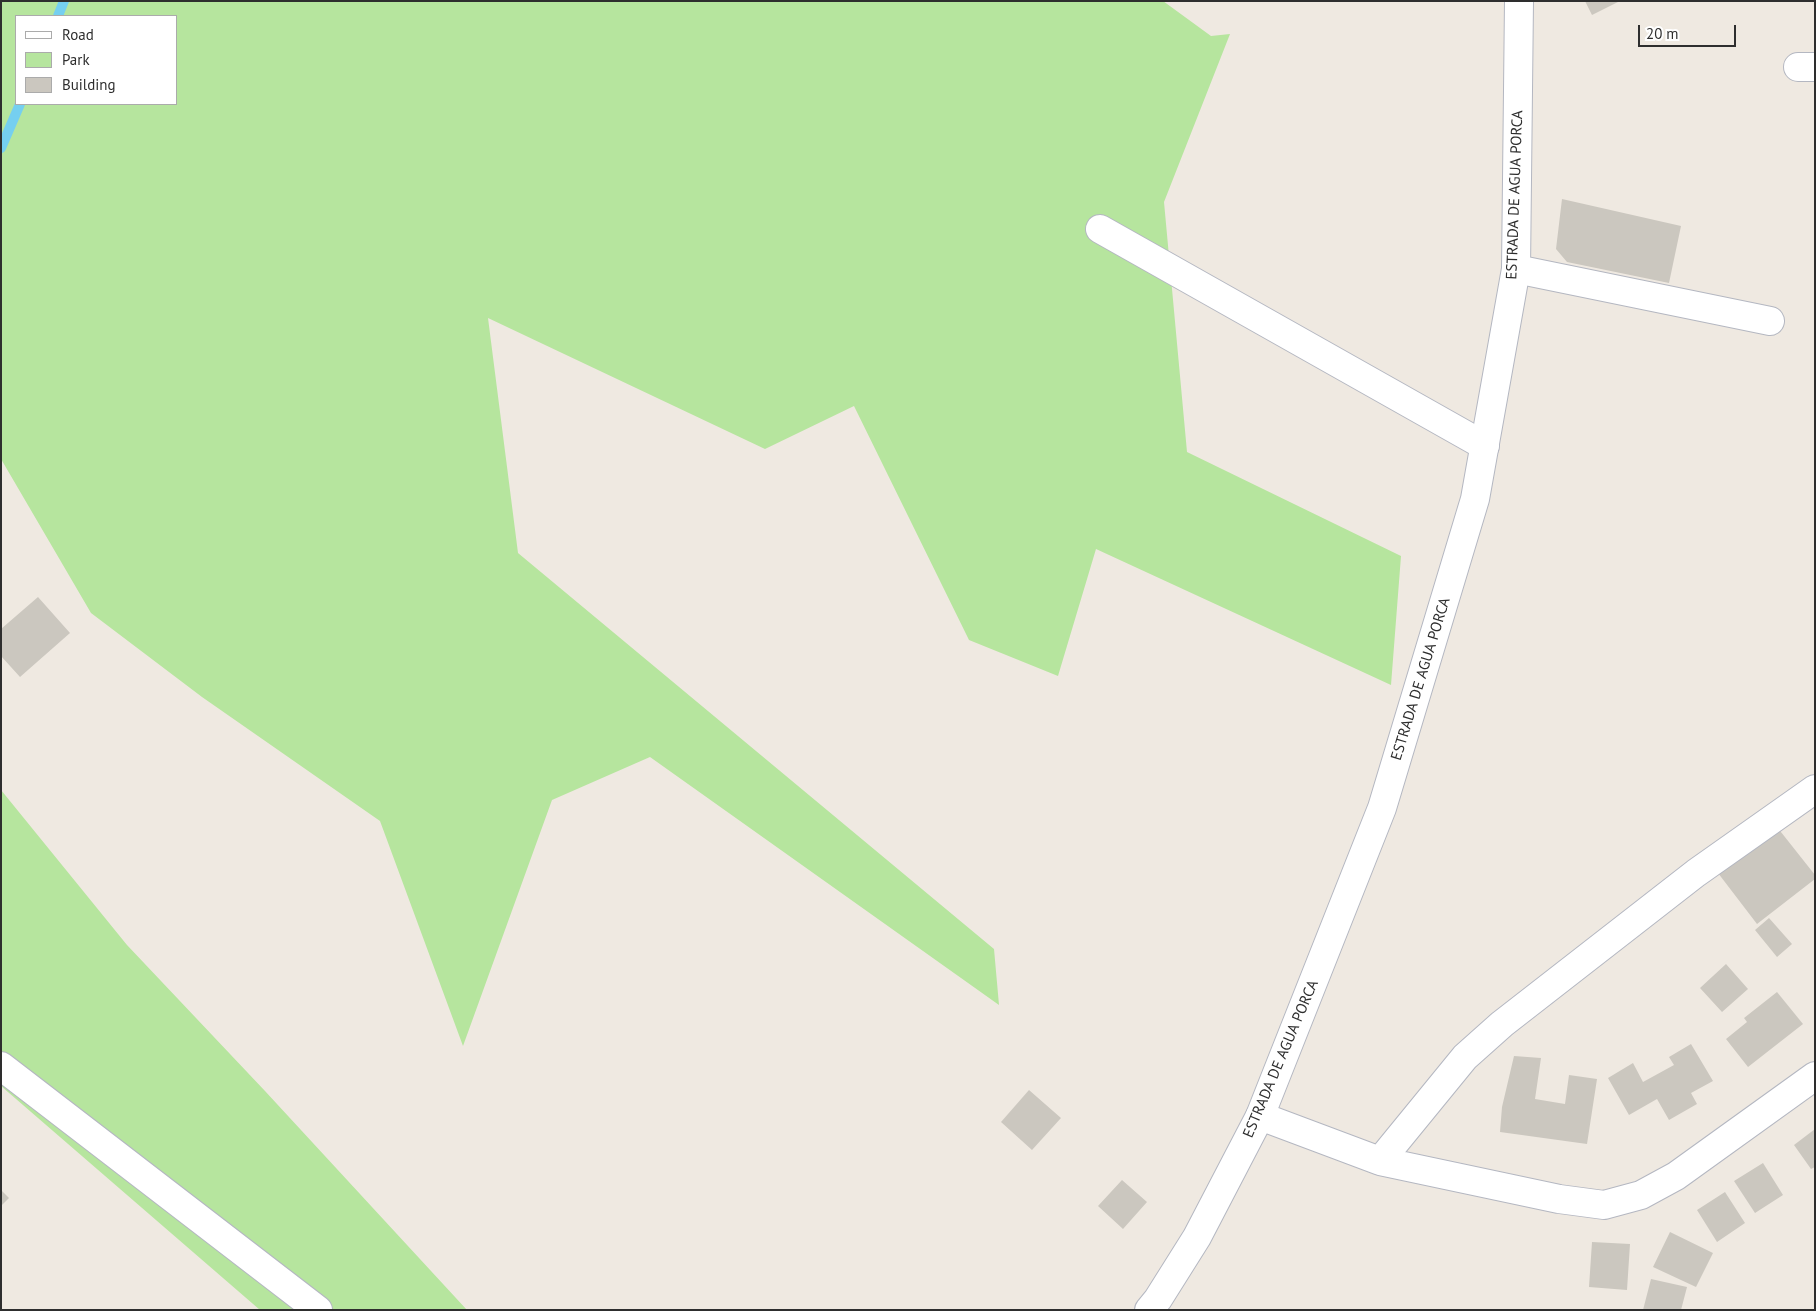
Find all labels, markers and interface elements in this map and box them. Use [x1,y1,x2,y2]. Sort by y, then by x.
legend [15,15,178,105]
scale bar [1641,15,1738,47]
text: 20 m [1646,24,1679,43]
text: Road [62,25,94,44]
text: Park [62,50,90,69]
text: Building [62,75,116,94]
street label: ESTRADA DE AGUA PORCA [1503,110,1527,280]
street label: ESTRADA DE AGUA PORCA [1388,595,1454,763]
street label: ESTRADA DE AGUA PORCA [1240,978,1322,1140]

